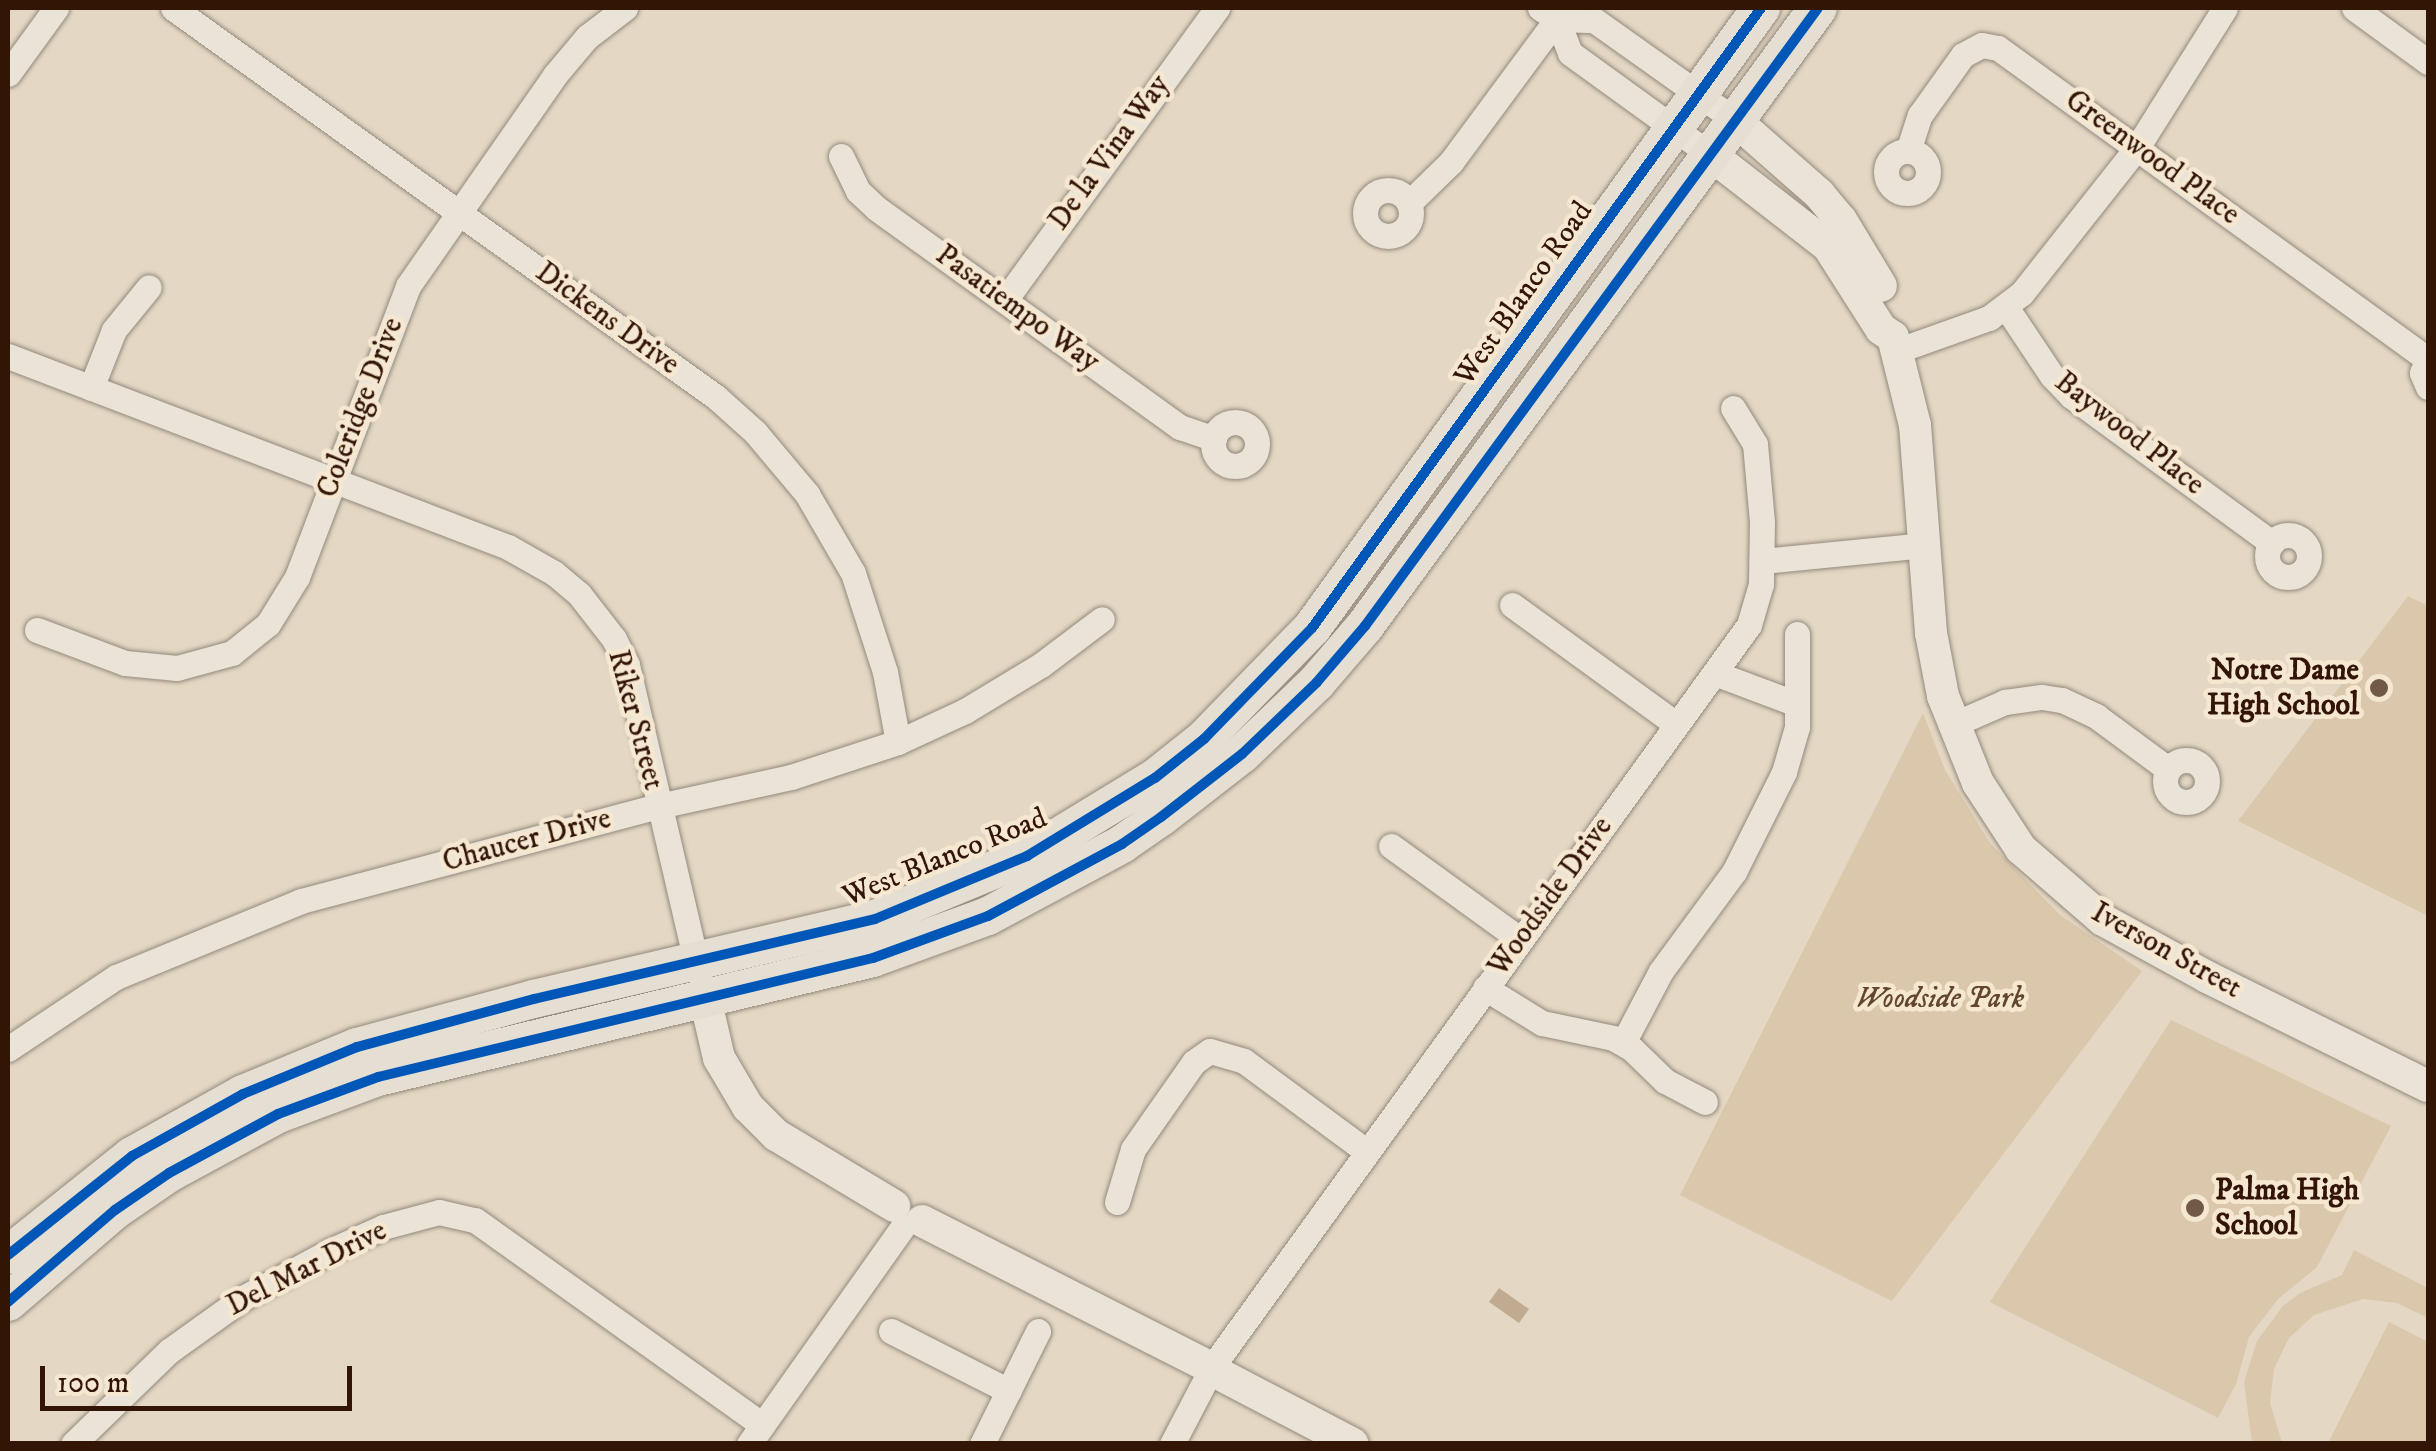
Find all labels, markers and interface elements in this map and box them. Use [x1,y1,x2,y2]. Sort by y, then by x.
street label: De la Vina Way [1042,68,1178,238]
street label: Greenwood Place [2058,83,2246,233]
street label: West Blanco Road [1447,195,1601,393]
street label: Pasatiempo Way [928,237,1106,381]
street label: Dickens Drive [528,255,686,383]
street label: Coleridge Drive [310,313,412,503]
street label: Baywood Place [2047,364,2211,504]
street label: Riker Street [599,646,671,794]
place label: Notre Dame High School [2207,653,2359,724]
marker: Notre Dame High School [2368,677,2390,699]
street label: Chaucer Drive [439,801,615,881]
street label: West Blanco Road [838,801,1052,915]
street label: Woodside Drive [1481,810,1621,984]
street label: Iverson Street [2085,895,2247,1007]
park label: Woodside Park [1856,981,2024,1017]
place label: Palma High School [2215,1173,2359,1244]
marker: Palma High School [2184,1197,2206,1219]
street label: Del Mar Drive [221,1213,393,1325]
scale bar [45,1346,358,1408]
text: 100 m [57,1365,129,1402]

